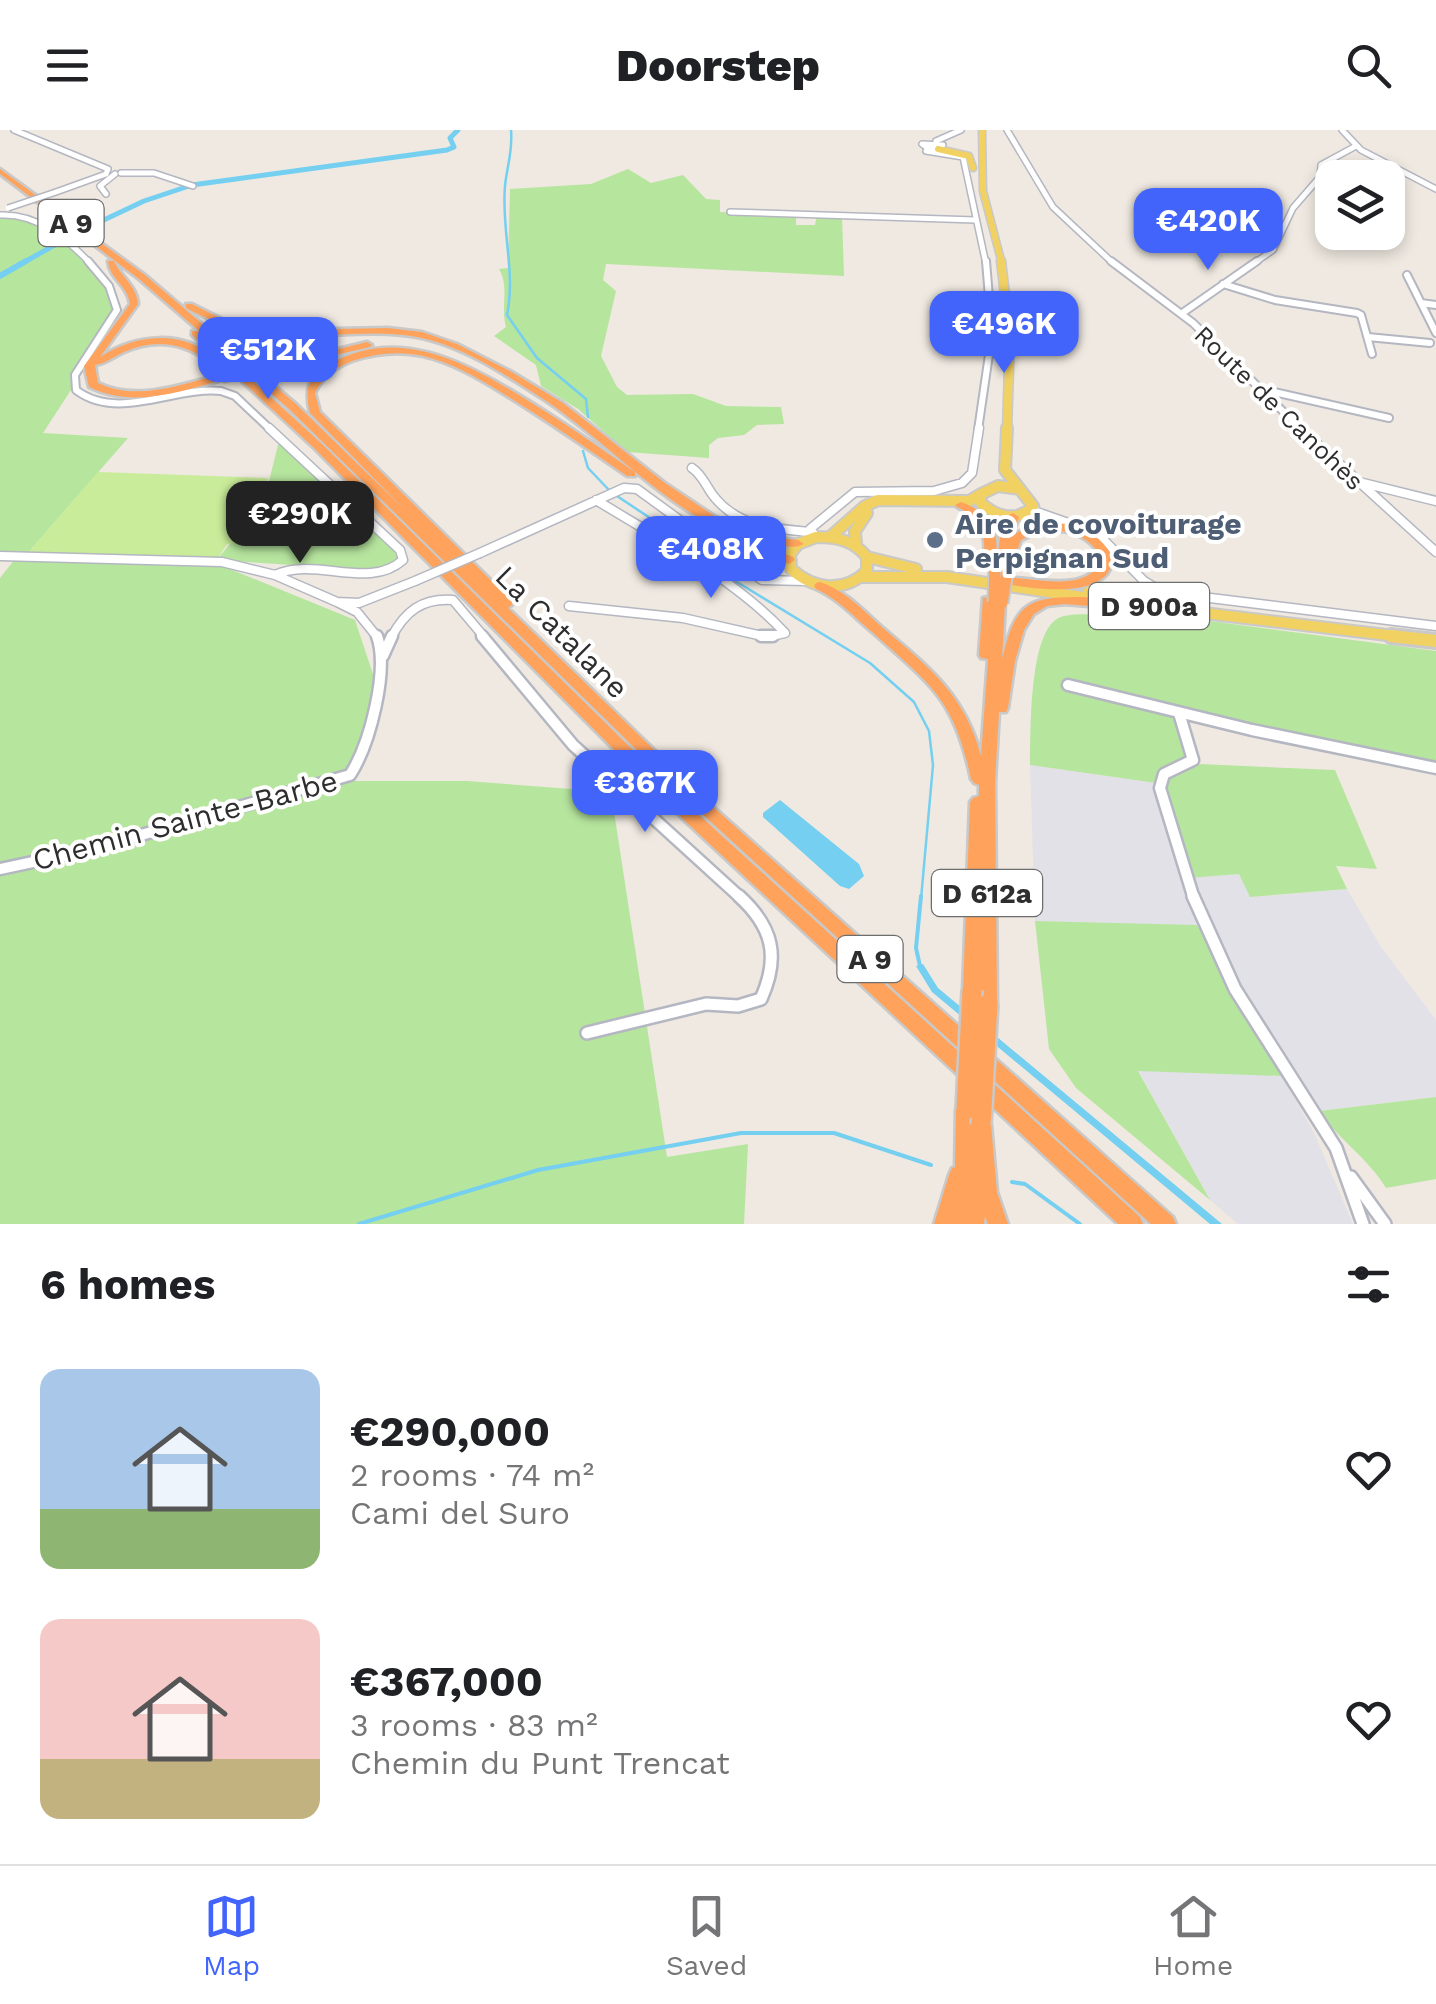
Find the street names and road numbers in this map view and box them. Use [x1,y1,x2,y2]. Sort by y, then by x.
road number: A 9 [38,200,104,246]
street label: Route de Canohès [1189,320,1369,496]
street label: La Catalane [488,558,636,706]
road number: D 900a [1089,583,1209,629]
street label: Chemin Sainte-Barbe [29,762,341,878]
road number: D 612a [932,870,1042,916]
road number: A 9 [838,936,902,982]

